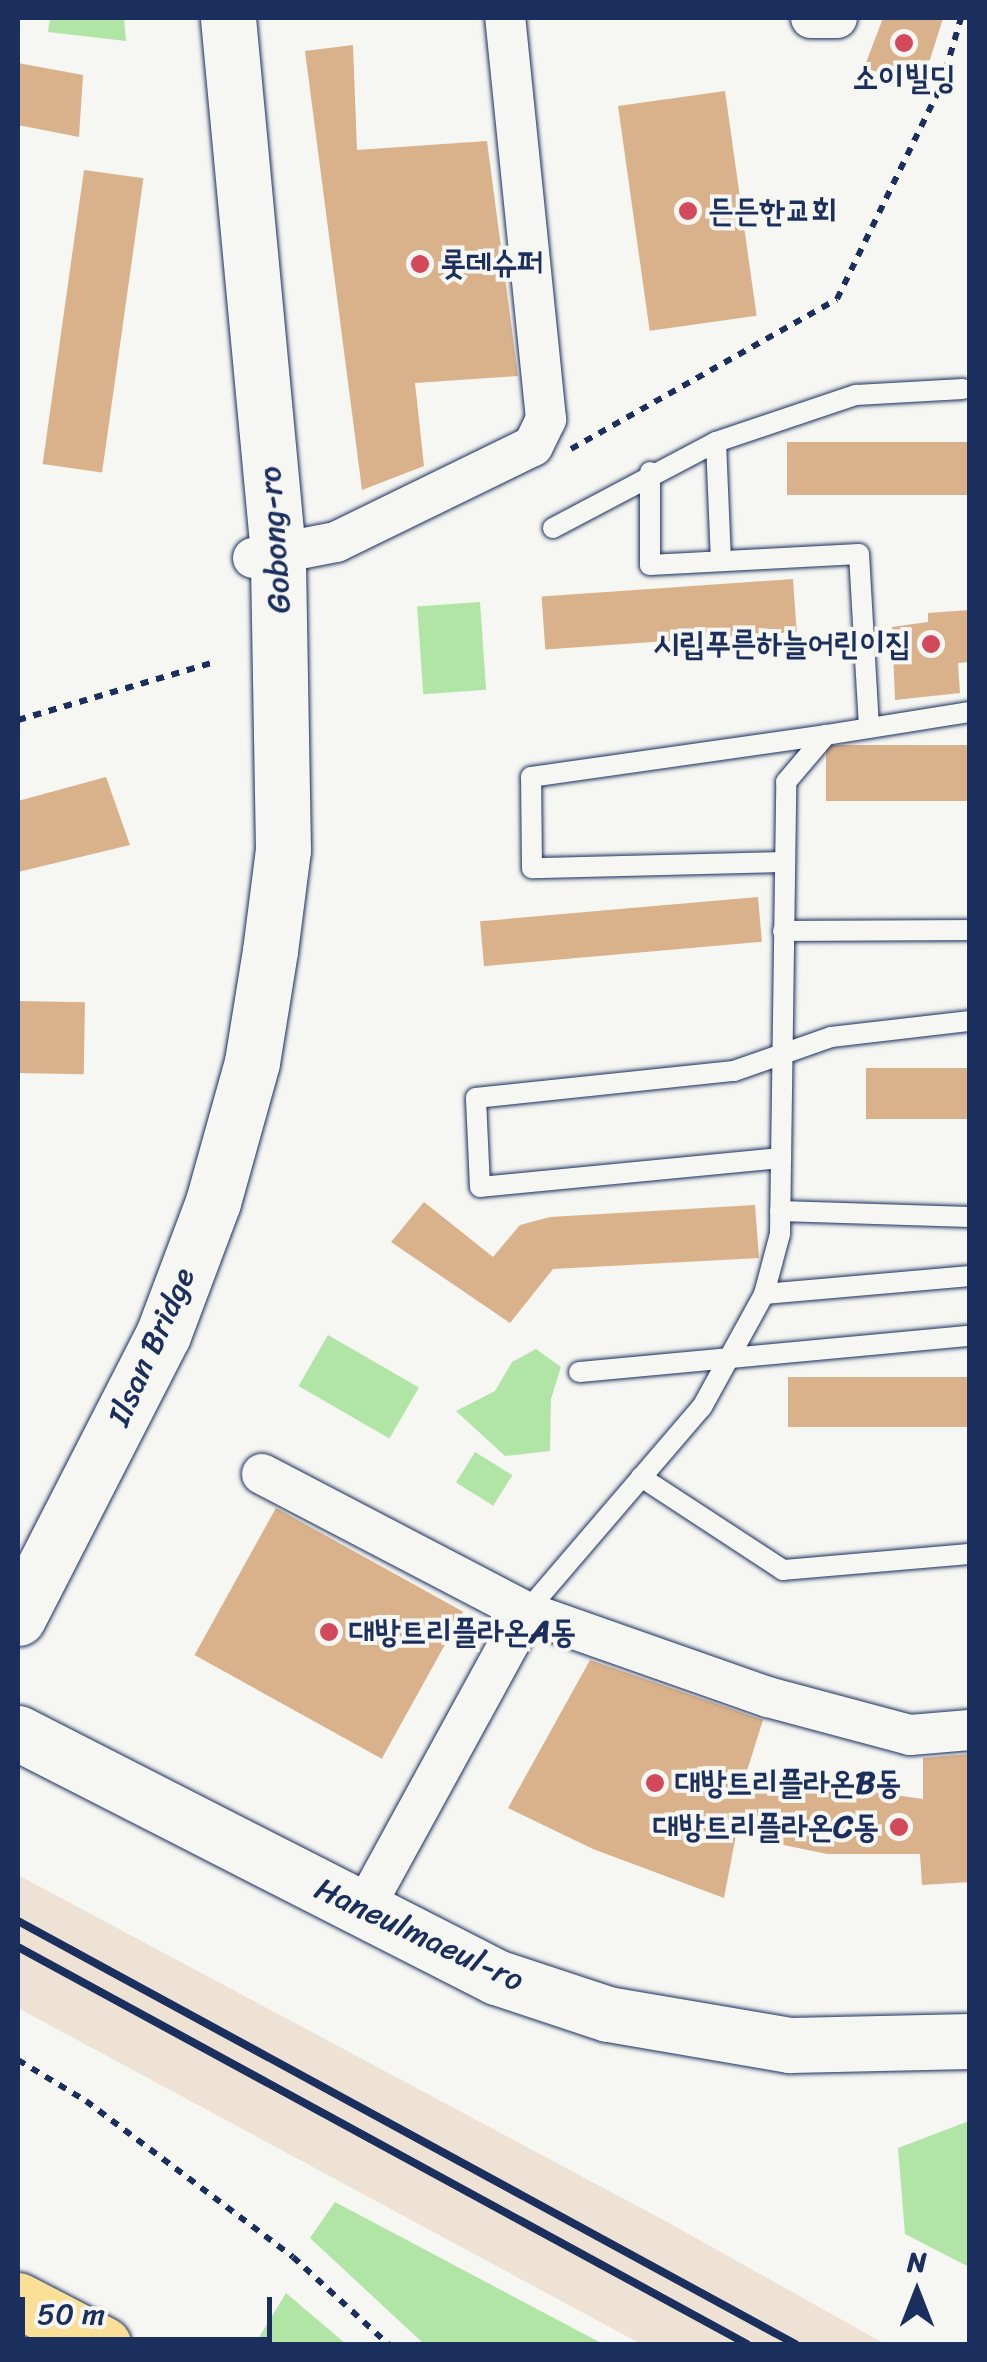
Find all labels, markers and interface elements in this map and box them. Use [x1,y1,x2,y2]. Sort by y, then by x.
marker: 소이빌딩 [893,32,915,54]
place label: 소이빌딩 [852,59,956,97]
place label: 든든한교회 [708,192,837,230]
marker: 든든한교회 [677,200,699,222]
place label: 롯데슈퍼 [440,245,543,283]
marker: 롯데슈퍼 [409,253,431,275]
street label: Gobong-ro [251,465,299,615]
place label: 시립푸른하늘어린이집 [654,625,911,663]
marker: 시립푸른하늘어린이집 [920,633,942,655]
street label: Ilsan Bridge [100,1262,204,1432]
place label: 대방트리플라온A동 [349,1613,576,1651]
marker: 대방트리플라온A동 [318,1621,340,1643]
place label: 대방트리플라온B동 [675,1764,901,1802]
marker: 대방트리플라온B동 [644,1772,666,1794]
place label: 대방트리플라온C동 [653,1808,879,1846]
marker: 대방트리플라온C동 [888,1816,910,1838]
street label: Haneulmaeul-ro [308,1870,530,2000]
text: N [907,2237,927,2286]
north arrow [867,2242,967,2342]
scale bar [25,2277,278,2339]
text: 50 m [37,2287,105,2341]

